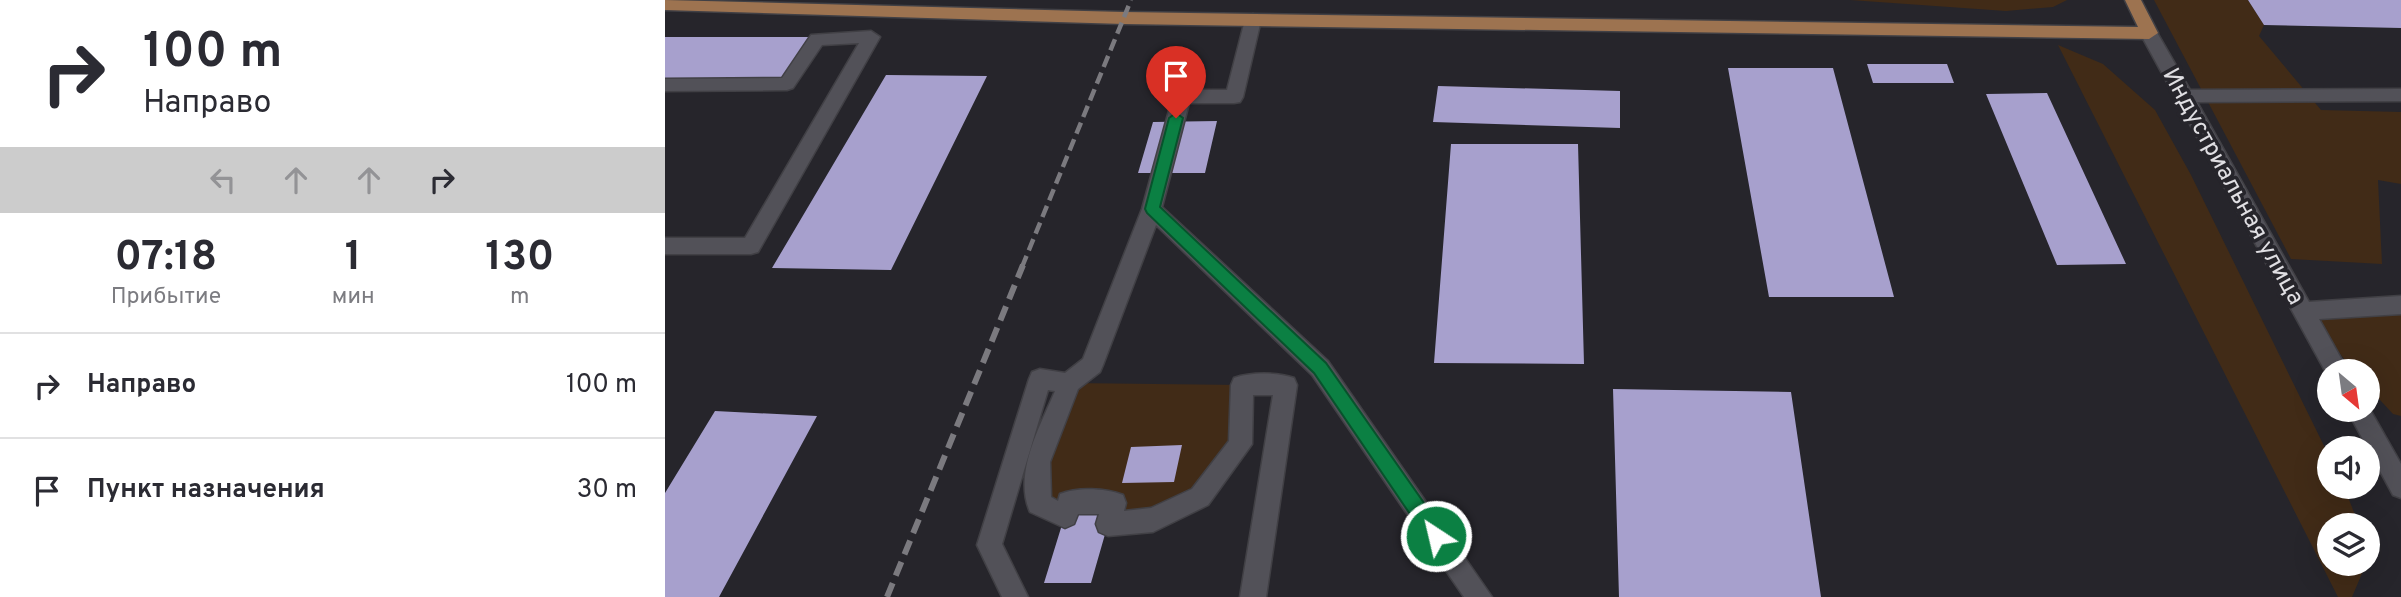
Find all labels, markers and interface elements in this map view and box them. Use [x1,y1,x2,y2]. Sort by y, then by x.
text: 100 m [143,23,282,85]
icon: right [28,28,119,119]
pin [1146,46,1206,118]
icon: arrive [1157,57,1195,95]
street label: Индустриальная улица [2155,63,2310,311]
text: Направо [143,84,271,124]
icon: left [204,161,242,199]
icon: ahead [277,161,315,199]
icon: ahead [350,161,388,199]
icon: right [423,161,461,199]
text: 07:18 [114,232,217,285]
text: 1 [345,232,362,285]
text: 130 [485,232,554,285]
text: Прибытие [111,283,221,312]
text: мин [332,283,375,312]
text: m [510,283,530,312]
north arrow [2317,359,2380,422]
map controls [2317,359,2380,576]
icon: right [28,367,66,405]
text: Направо [87,369,196,402]
text: 100 m [566,369,637,402]
button: sound [2317,436,2380,499]
icon: arrive [28,472,66,510]
text: Пункт назначения [87,474,325,507]
text: 30 m [577,474,637,507]
position arrow [1399,499,1473,573]
button: layers [2317,513,2380,576]

